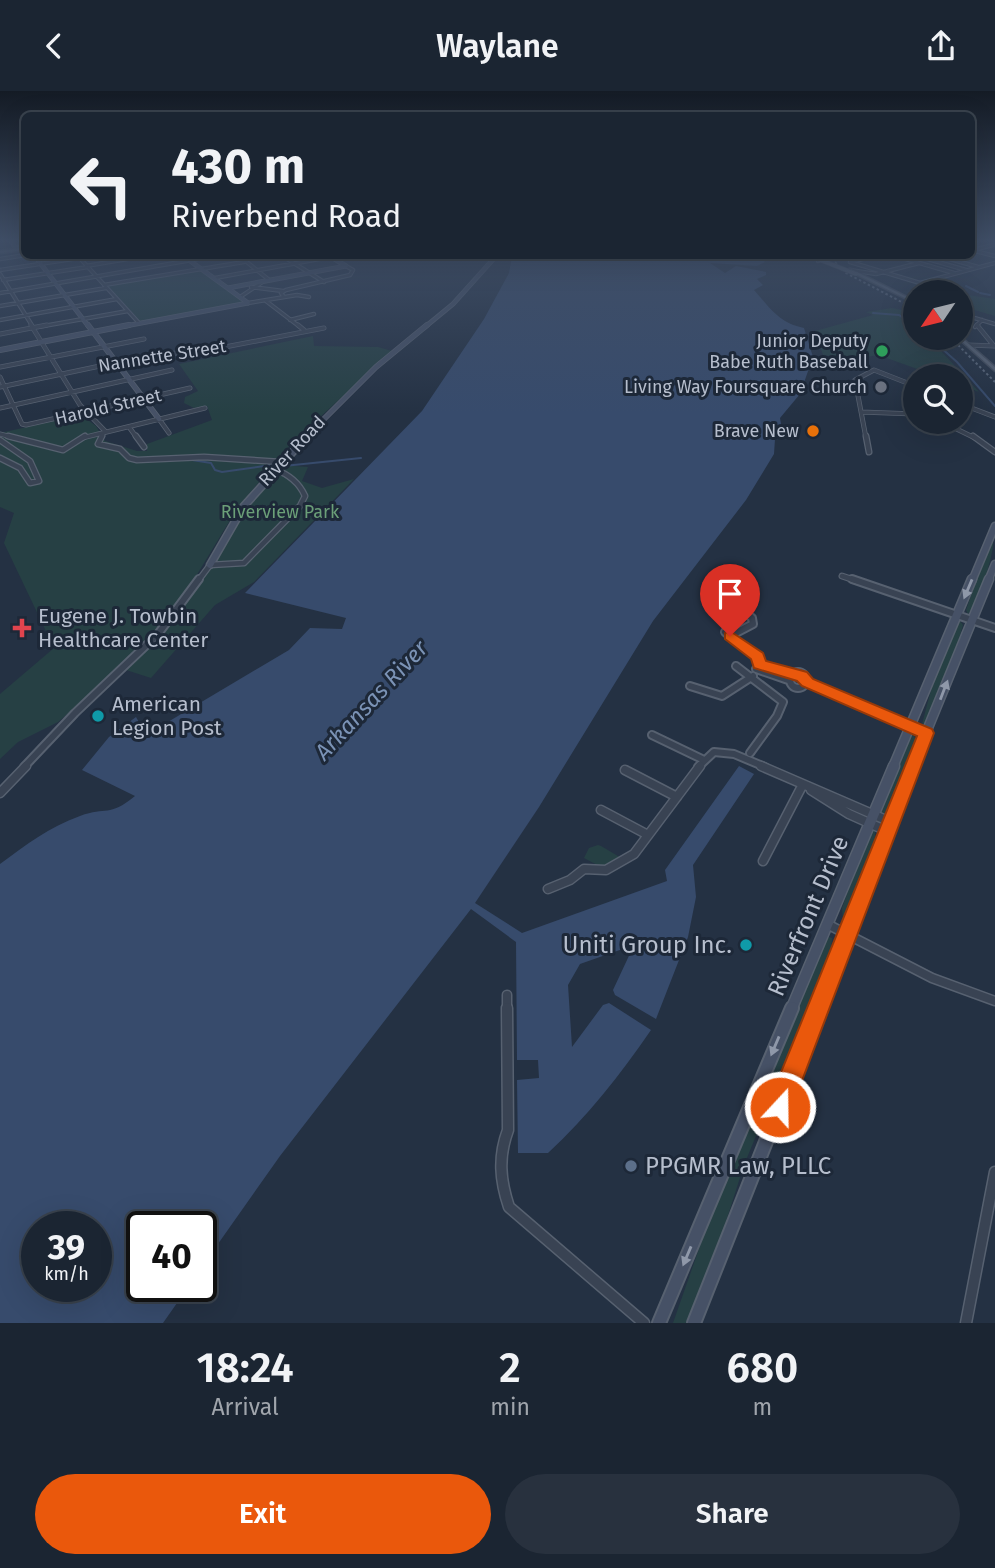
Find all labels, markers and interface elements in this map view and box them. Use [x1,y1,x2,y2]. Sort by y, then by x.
icon: back [35,27,73,65]
text: Waylane [436,27,559,65]
icon: share [922,27,960,65]
text: 430 m [171,137,305,196]
icon: left [56,140,147,231]
text: Riverbend Road [171,197,401,235]
north arrow [903,280,973,350]
map controls [903,280,973,434]
place label: Junior Deputy Babe Ruth Baseball [709,330,868,373]
street label: Nannette Street [97,335,228,377]
marker: Junior Deputy Babe Ruth Baseball [874,343,890,359]
button: search [903,364,973,434]
place label: Living Way Foursquare Church [624,376,867,398]
marker: Living Way Foursquare Church [873,379,889,395]
street label: Harold Street [53,384,164,430]
street label: River Road [254,411,330,491]
place label: Brave New [714,420,799,442]
marker: Brave New [805,423,821,439]
park label: Riverview Park [221,501,340,523]
pin [700,564,760,636]
icon: arrive [711,575,749,613]
one-way arrow [963,578,974,599]
place label: Eugene J. Towbin Healthcare Center [38,603,208,653]
marker: Eugene J. Towbin Healthcare Center [12,618,32,638]
water label: Arkansas River [308,634,434,766]
one-way arrow [939,680,950,701]
place label: American Legion Post [112,691,222,741]
marker: American Legion Post [90,708,106,724]
street label: Riverfront Drive [762,832,854,1000]
place label: Uniti Group Inc. [563,931,732,959]
marker: Uniti Group Inc. [738,937,754,953]
one-way arrow [769,1036,780,1057]
position arrow [743,1070,817,1144]
place label: PPGMR Law, PLLC [645,1152,831,1180]
marker: PPGMR Law, PLLC [623,1158,639,1174]
speed limit sign: 40 [126,1211,217,1302]
text: 39 [48,1226,85,1268]
one-way arrow [681,1246,692,1267]
text: km/h [44,1263,89,1285]
text: 18:24 [197,1343,294,1393]
text: 2 [499,1343,521,1393]
text: 680 [727,1343,798,1393]
text: Arrival [211,1393,279,1421]
text: min [490,1393,530,1421]
text: m [753,1393,772,1421]
button: Exit [35,1474,491,1554]
button: Share [505,1474,960,1554]

